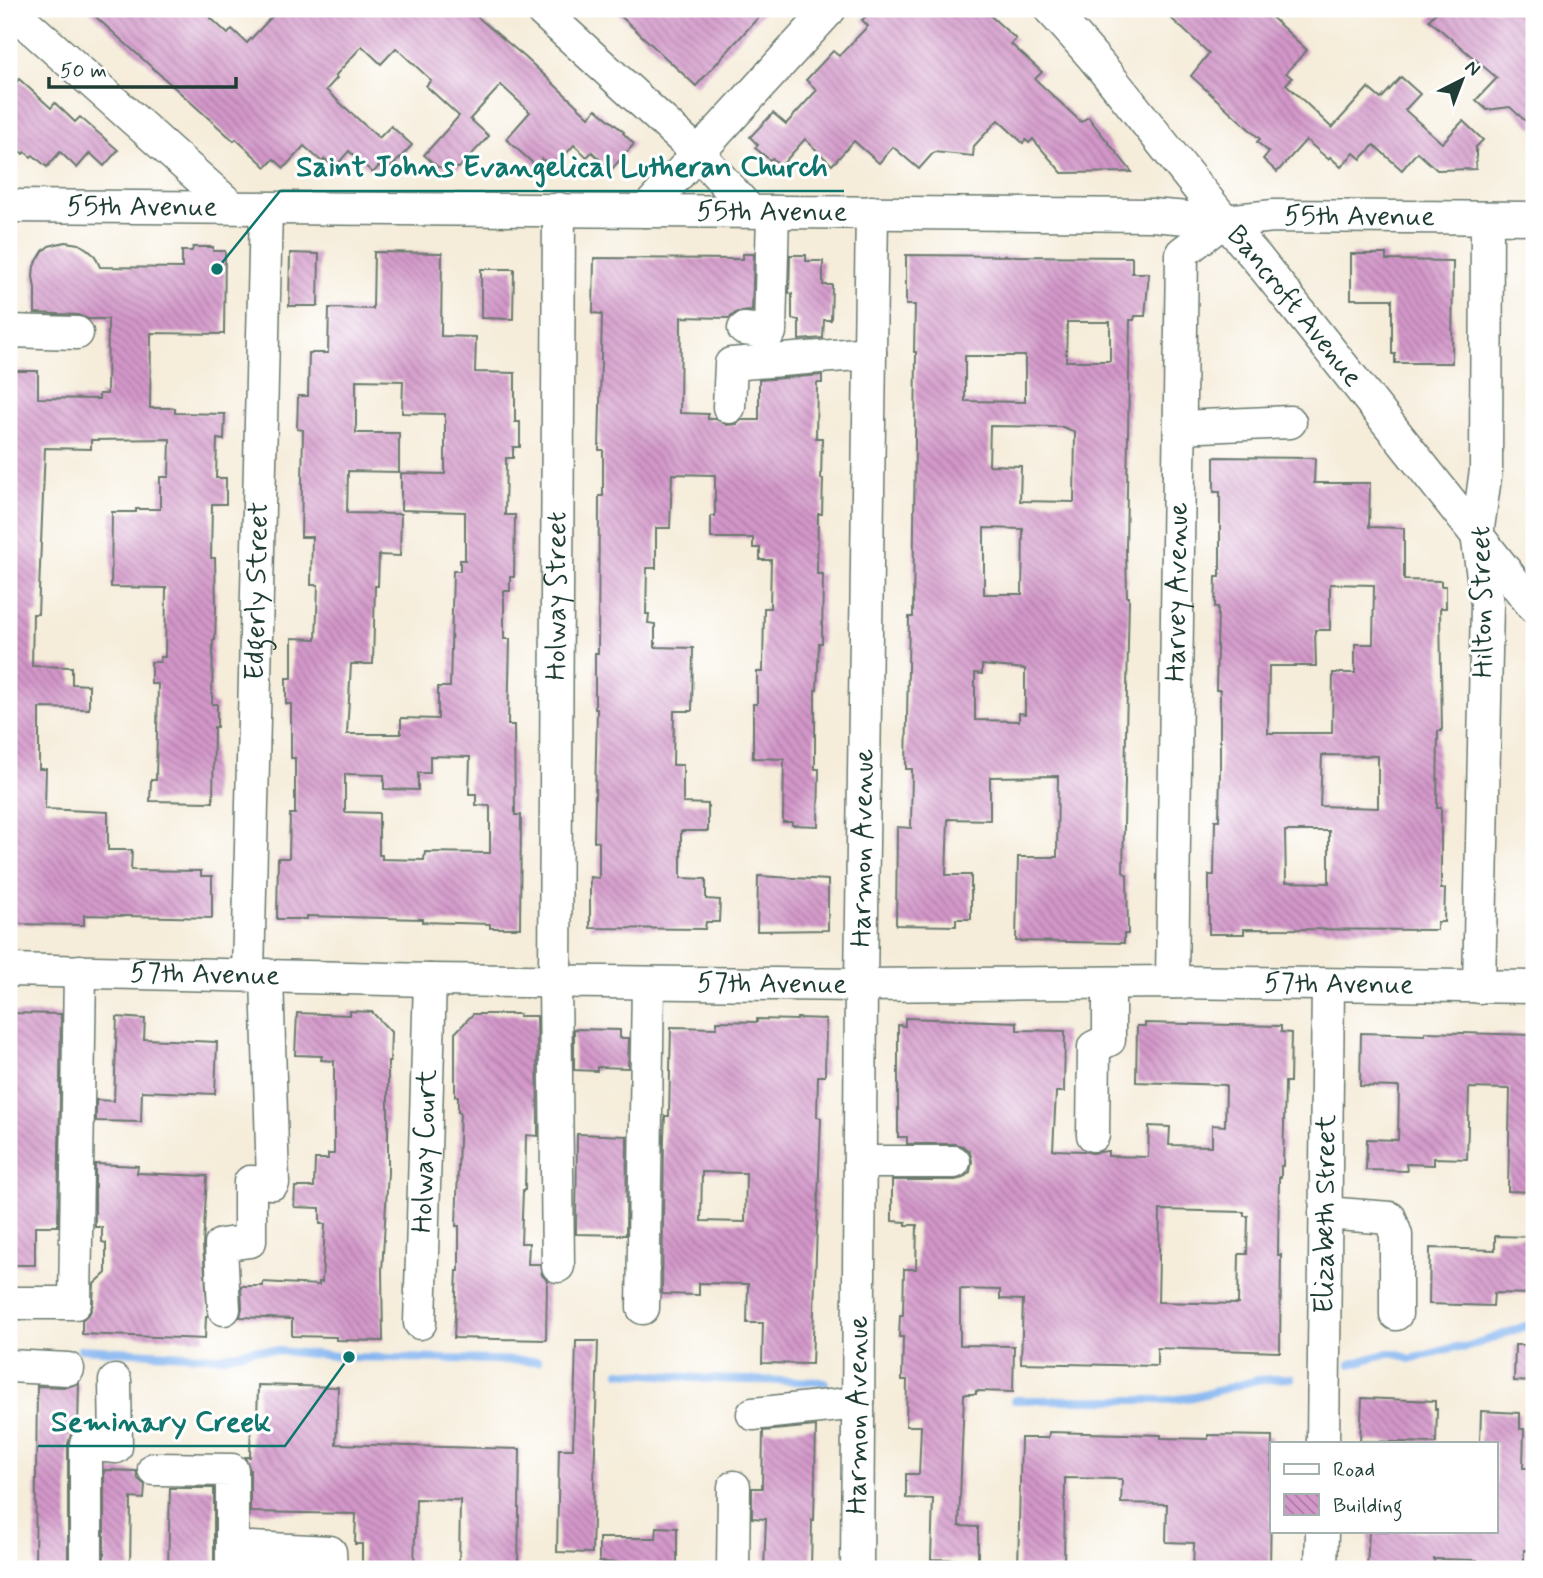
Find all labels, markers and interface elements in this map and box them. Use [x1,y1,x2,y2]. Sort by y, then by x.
scale bar [49,46,236,90]
north arrow [1428,46,1498,116]
text: N [1459,55,1485,82]
text: 50 m [60,57,107,85]
callout: Saint Johns Evangelical Lutheran Church [280,140,844,191]
text: Saint Johns Evangelical Lutheran Church [296,148,828,188]
street label: 55th Avenue [67,188,217,226]
street label: 55th Avenue [696,193,847,231]
street label: 55th Avenue [1284,198,1435,236]
street label: Bancroft Avenue [1218,218,1371,395]
street label: Edgerly Street [236,501,278,681]
street label: Harvey Avenue [1158,502,1197,682]
street label: Holway Street [538,511,576,681]
street label: Hilton Street [1463,526,1503,678]
street label: Harmon Avenue [843,748,883,948]
street label: 57th Avenue [130,954,280,995]
street label: 57th Avenue [697,965,847,1003]
street label: 57th Avenue [1264,965,1414,1004]
street label: Holway Court [404,1068,446,1234]
street label: Elizabeth Street [1306,1114,1345,1314]
street label: Harmon Avenue [839,1315,877,1515]
callout: Seminary Creek [38,1395,285,1446]
text: Seminary Creek [51,1403,271,1442]
legend [1270,1442,1498,1532]
text: Road [1333,1456,1375,1484]
text: Building [1333,1492,1403,1522]

